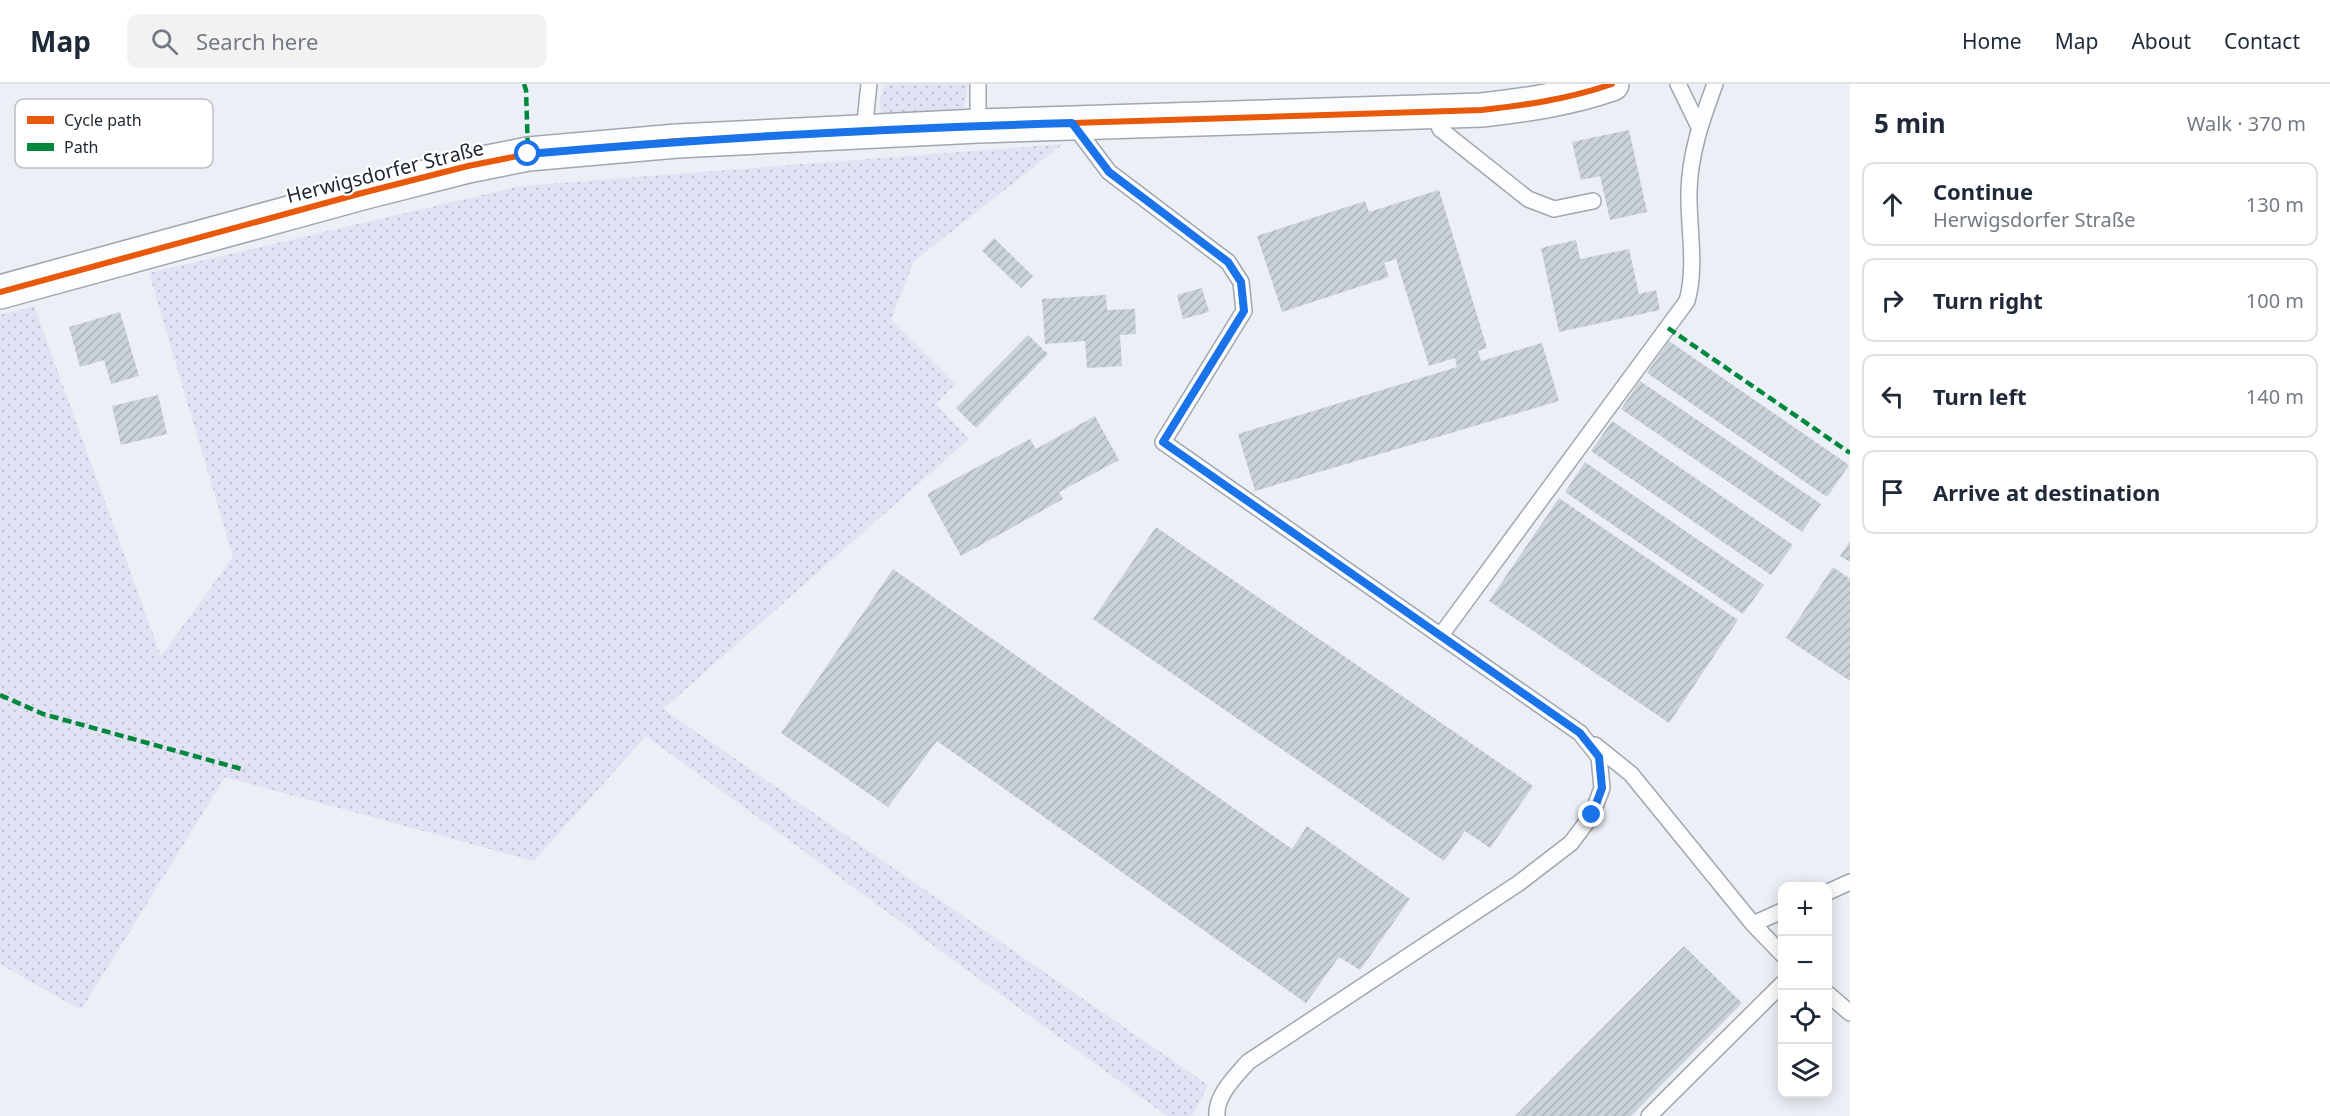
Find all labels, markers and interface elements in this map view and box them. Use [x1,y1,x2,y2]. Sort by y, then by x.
search box [127,14,547,68]
text: Map [30,22,91,60]
icon: search [148,25,181,58]
text: Search here [196,26,318,56]
text: Home [1962,27,2022,55]
text: Map [2055,27,2098,55]
text: About [2131,27,2191,55]
text: Contact [2224,27,2300,55]
legend [15,99,213,168]
text: 5 min [1874,105,1946,141]
text: Cycle path [64,109,142,131]
text: Walk · 370 m [2187,110,2306,137]
street label: Herwigsdorfer Straße [283,134,486,209]
text: Path [64,136,98,158]
route start [514,140,540,166]
text: Continue [1933,176,2033,206]
icon: ahead [1876,188,1909,221]
text: 130 m [2246,191,2304,218]
text: Herwigsdorfer Straße [1933,206,2136,233]
icon: right [1876,284,1909,317]
text: Turn right [1933,285,2043,315]
text: 100 m [2246,287,2304,314]
icon: left [1876,380,1909,413]
text: Turn left [1933,381,2027,411]
text: 140 m [2246,383,2304,410]
icon: arrive [1876,476,1909,509]
text: Arrive at destination [1933,477,2160,507]
route end [1578,801,1604,827]
map controls [1778,882,1832,1098]
button: + [1778,882,1832,936]
button: − [1778,936,1832,990]
button: locate [1778,990,1832,1044]
button: layers [1778,1044,1832,1098]

